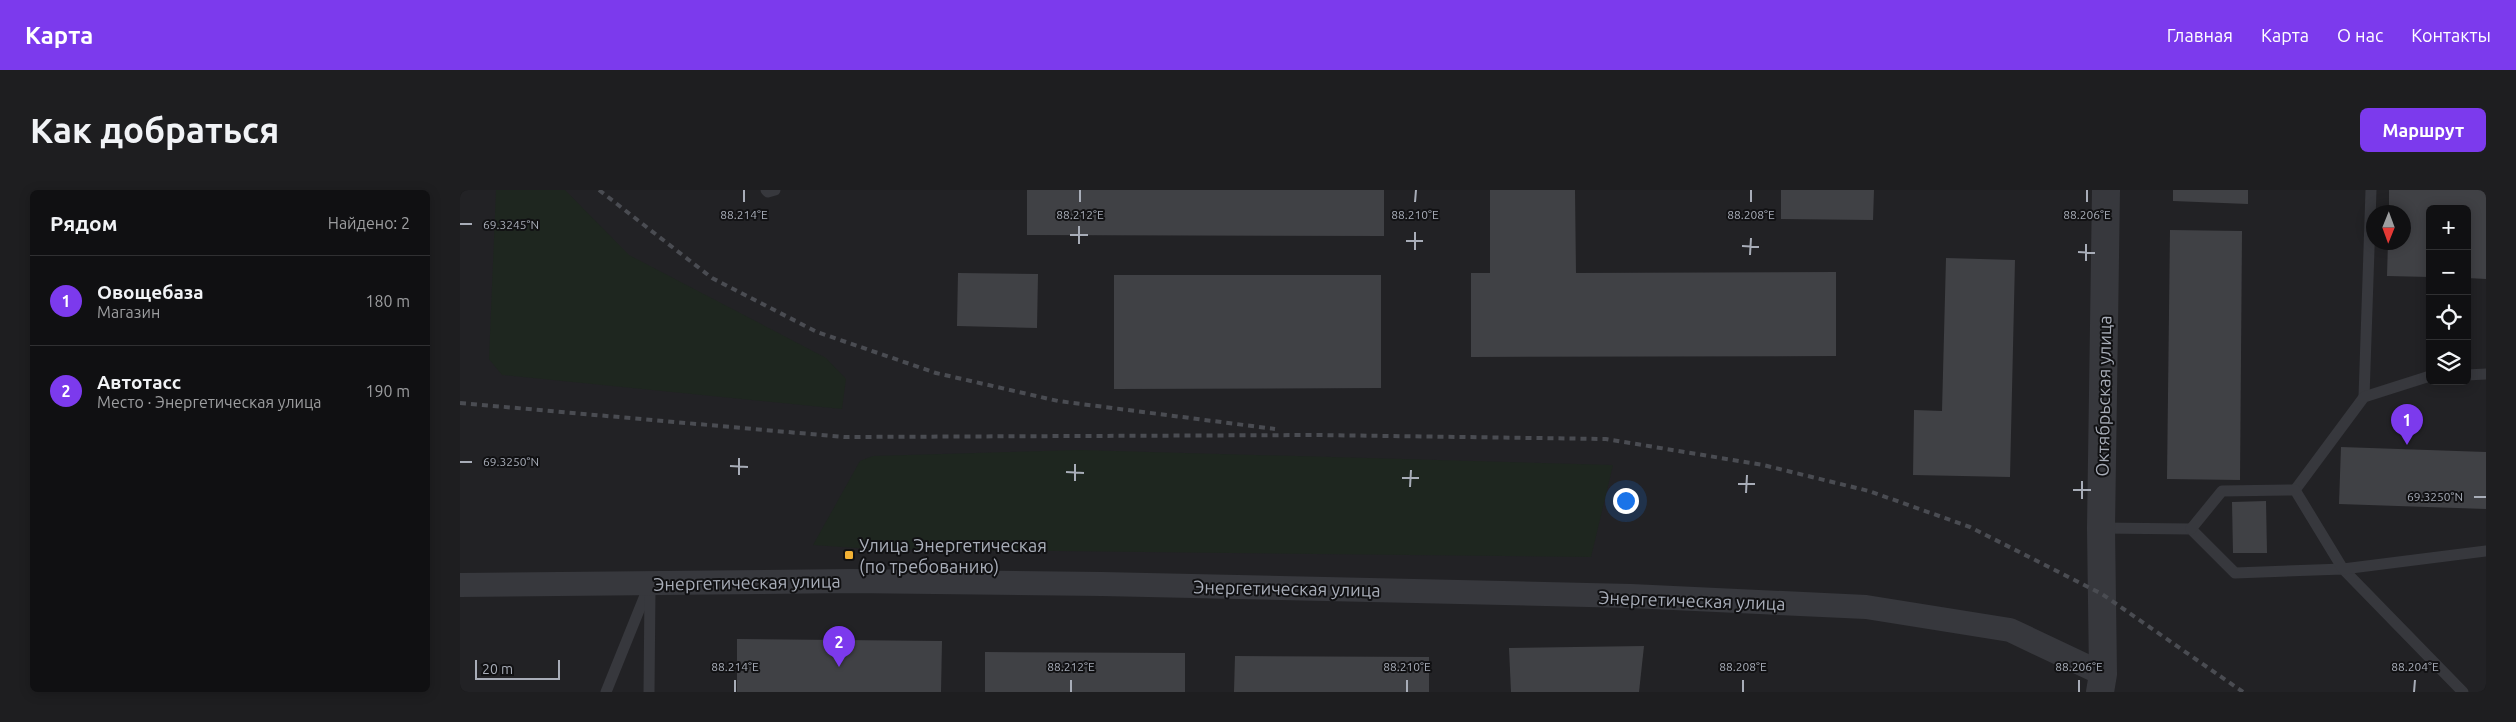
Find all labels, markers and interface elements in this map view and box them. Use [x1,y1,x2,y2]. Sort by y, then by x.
text: Карта [25,22,93,49]
text: Главная [2167,25,2233,45]
text: Карта [2261,25,2309,45]
text: О нас [2337,25,2383,45]
text: Контакты [2411,25,2491,45]
button: Маршрут [2360,108,2486,152]
text: Как добраться [30,110,279,150]
north arrow [2366,205,2411,250]
map controls [2426,205,2471,385]
button: + [2426,205,2471,250]
text: 88.214°E [720,208,768,221]
text: 88.212°E [1056,208,1104,221]
text: 88.210°E [1391,208,1439,221]
text: 88.208°E [1727,208,1775,221]
text: 88.206°E [2063,208,2111,221]
text: Рядом [50,211,118,235]
text: Найдено: 2 [328,214,410,232]
text: 69.3245°N [483,218,539,231]
button: − [2426,250,2471,295]
text: Овощебаза [97,281,204,303]
text: 1 [61,292,71,310]
text: 180 m [365,292,410,310]
button: locate [2426,295,2471,340]
text: Магазин [97,303,160,321]
street label: Октябрьская улица [2092,315,2114,477]
button: layers [2426,340,2471,385]
text: Автотасс [97,371,181,393]
text: 2 [61,382,71,400]
text: 190 m [365,382,410,400]
text: Место · Энергетическая улица [97,393,321,411]
pin: 1 [2391,404,2423,445]
text: 69.3250°N [483,455,539,468]
your location [1613,488,1639,514]
text: 69.3250°N [2407,490,2463,503]
place label: Улица Энергетическая (по требованию) [859,535,1047,577]
marker: Улица Энергетическая (по требованию) [843,549,855,561]
street label: Энергетическая улица [653,570,841,594]
street label: Энергетическая улица [1193,576,1381,600]
street label: Энергетическая улица [1598,587,1786,613]
pin: 2 [823,626,855,667]
scale bar [475,657,560,680]
text: 88.214°E [711,660,759,673]
text: 88.212°E [1047,660,1095,673]
text: 88.210°E [1383,660,1431,673]
text: 88.208°E [1719,660,1767,673]
text: 88.206°E [2055,660,2103,673]
text: 88.204°E [2391,660,2439,673]
text: 20 m [482,661,513,677]

